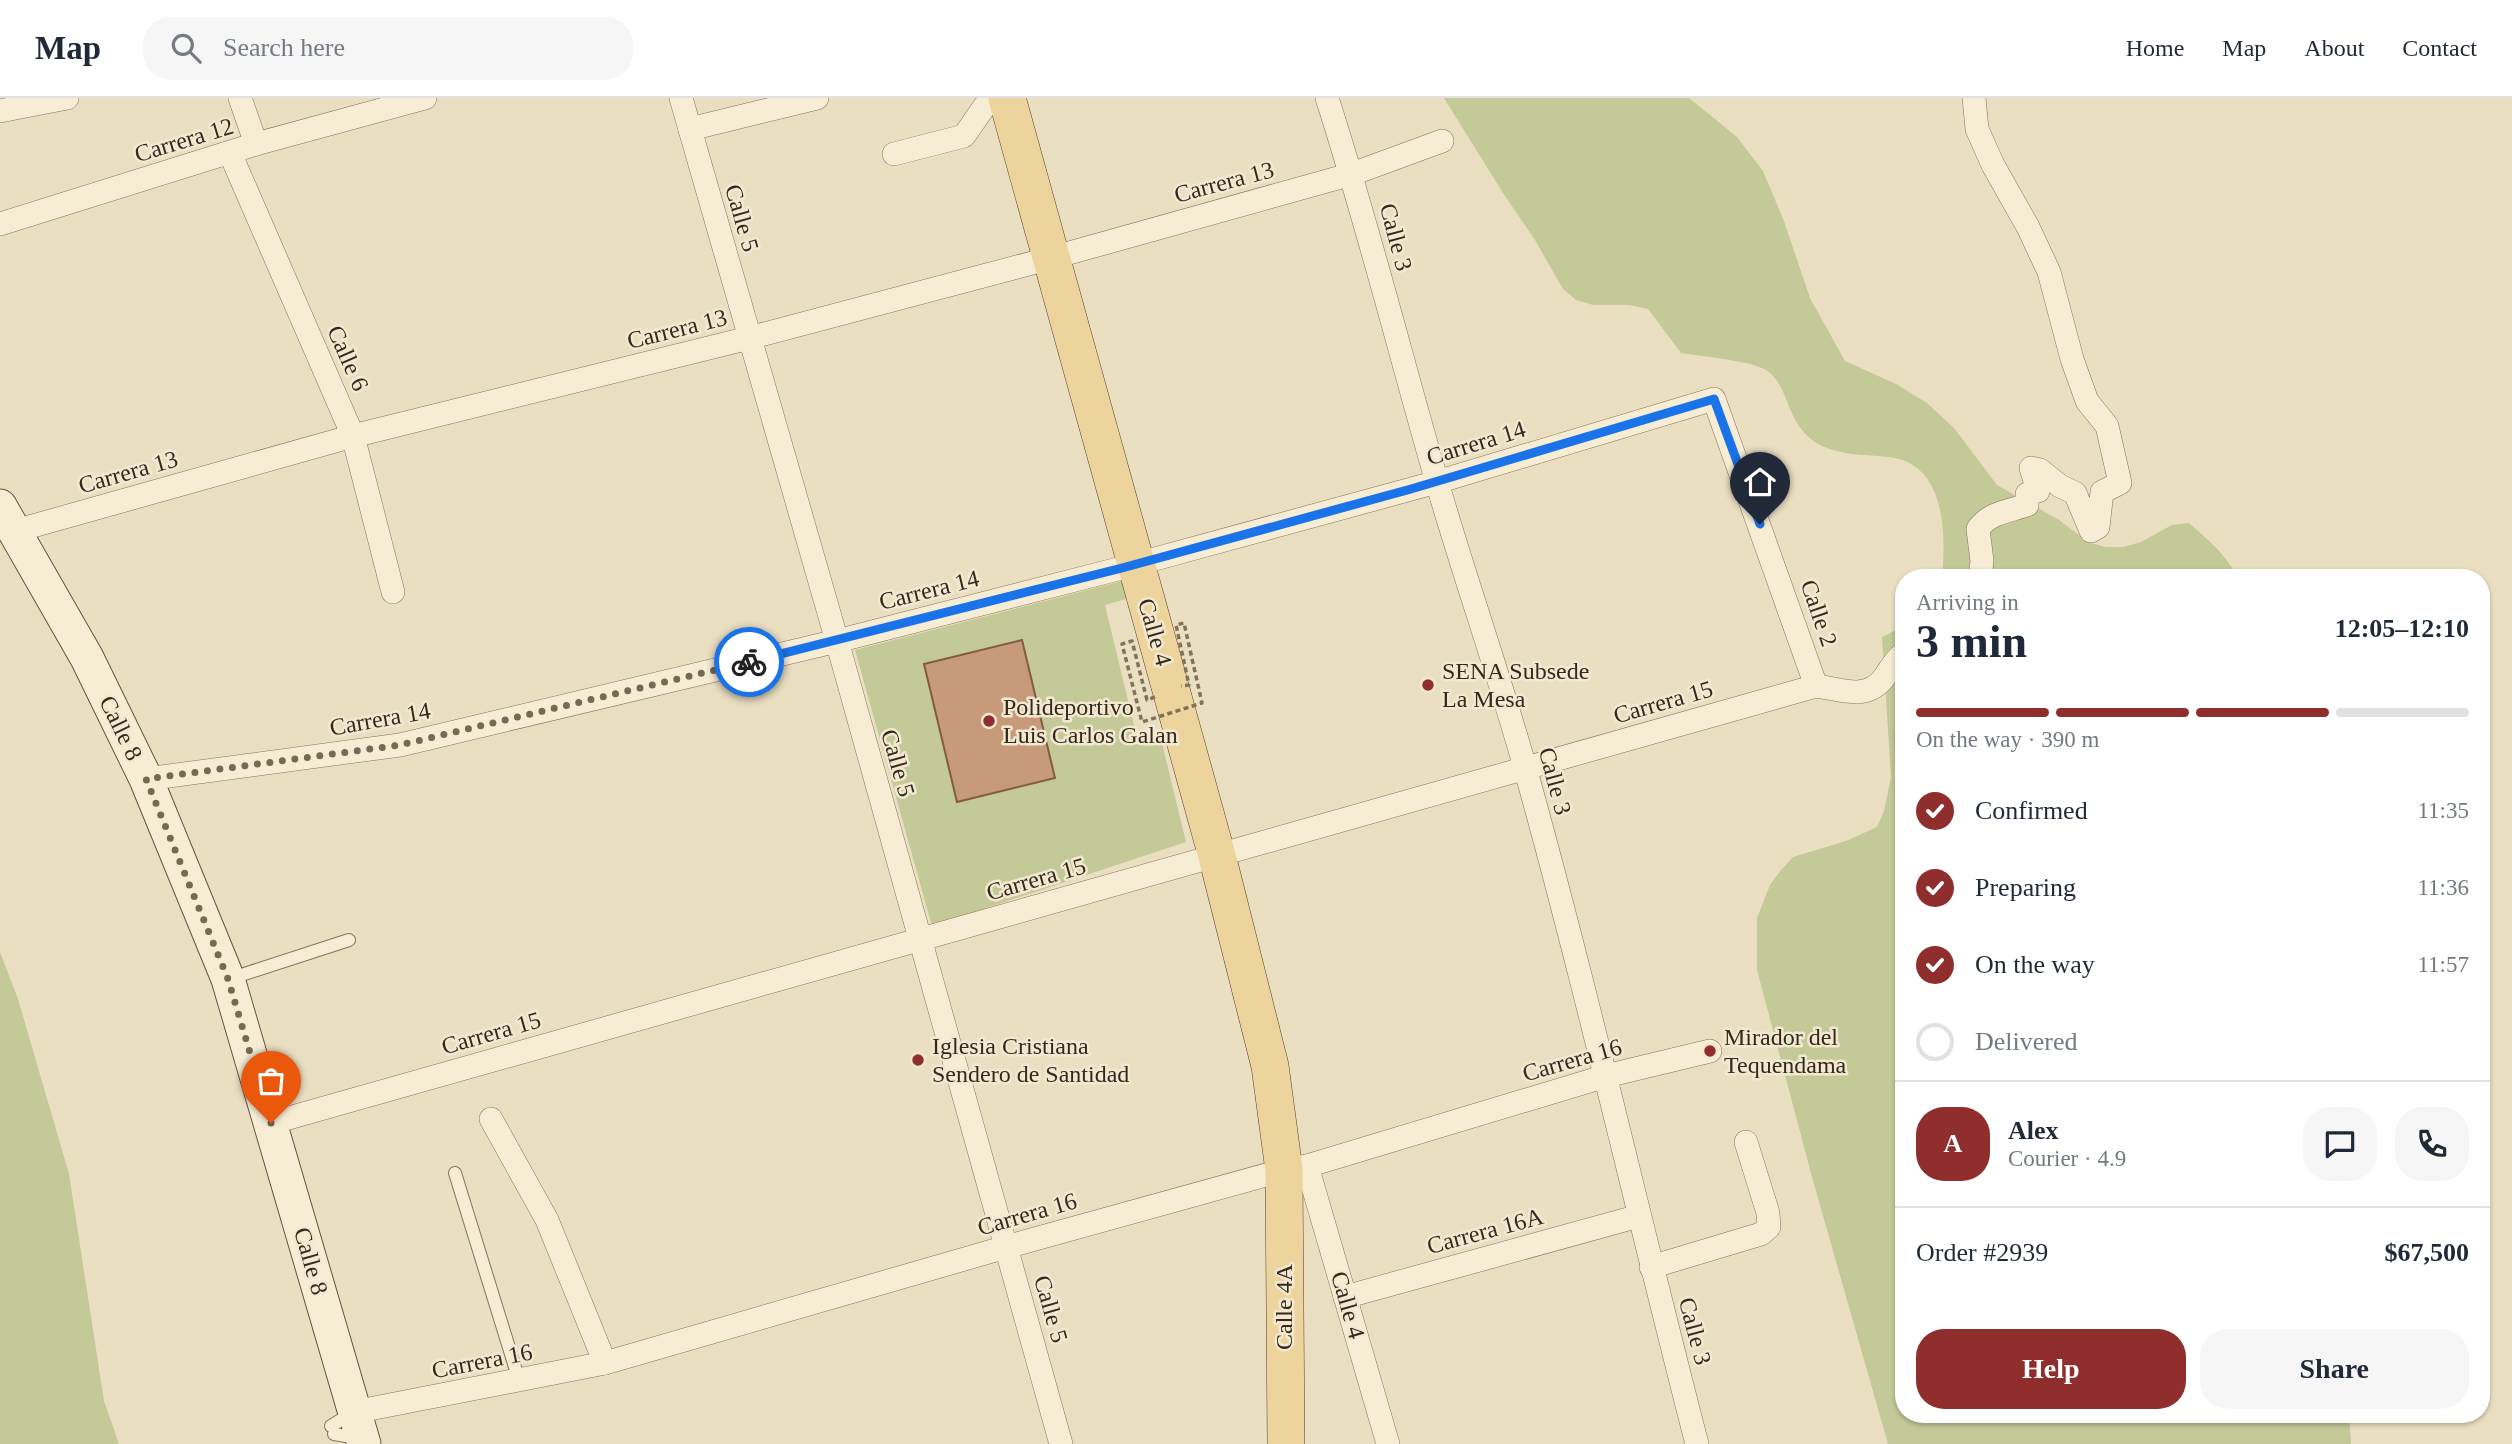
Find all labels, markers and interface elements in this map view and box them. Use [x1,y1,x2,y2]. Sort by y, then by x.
search box [143,17,633,80]
icon: search [167,29,205,67]
text: Map [35,30,101,66]
text: Search here [223,33,345,62]
text: Home [2126,35,2184,61]
text: Map [2222,35,2266,61]
text: About [2304,35,2364,61]
text: Contact [2402,35,2477,61]
street label: Carrera 12 [131,113,237,167]
street label: Carrera 13 [1171,156,1277,208]
street label: Calle 5 [720,181,764,255]
street label: Calle 3 [1375,200,1417,274]
street label: Carrera 13 [624,304,730,354]
street label: Calle 6 [322,321,374,395]
street label: Carrera 14 [1423,416,1529,470]
street label: Carrera 13 [75,445,181,499]
pin [1730,452,1790,524]
icon: home [1741,463,1779,501]
street label: Carrera 14 [876,565,982,615]
street label: Calle 2 [1796,576,1842,650]
text: Arriving in [1916,590,2019,615]
street label: Calle 4 [1133,595,1177,669]
text: 12:05–12:10 [2335,614,2469,643]
text: 3 min [1916,616,2027,667]
courier [714,627,784,697]
icon: bike [730,643,768,681]
place label: SENA Subsede La Mesa [1442,658,1589,712]
street label: Carrera 15 [1610,675,1716,729]
marker: SENA Subsede La Mesa [1420,677,1436,693]
street label: Calle 8 [94,691,148,765]
place label: Polideportivo Luis Carlos Galan [1003,694,1178,748]
street label: Carrera 14 [328,697,432,741]
marker: Polideportivo Luis Carlos Galan [981,713,997,729]
street label: Calle 5 [876,726,920,800]
text: On the way · 390 m [1916,727,2099,752]
street label: Calle 3 [1534,744,1576,818]
icon: check [1916,792,1954,830]
text: Confirmed [1975,796,2088,825]
text: 11:35 [2417,798,2469,823]
street label: Carrera 15 [983,852,1089,906]
icon: check [1916,869,1954,907]
text: Preparing [1975,873,2076,902]
text: 11:36 [2417,875,2469,900]
icon: check [1916,946,1954,984]
text: On the way [1975,950,2095,979]
text: 11:57 [2417,952,2469,977]
street label: Carrera 15 [438,1006,544,1060]
place label: Mirador del Tequendama [1724,1024,1847,1078]
text: Delivered [1975,1027,2078,1056]
place label: Iglesia Cristiana Sendero de Santidad [932,1033,1129,1087]
street label: Carrera 16 [1519,1033,1625,1087]
marker: Mirador del Tequendama [1702,1043,1718,1059]
pin [241,1051,301,1123]
marker: Iglesia Cristiana Sendero de Santidad [910,1052,926,1068]
icon: bag [252,1062,290,1100]
button: chat [2303,1107,2377,1181]
button: phone [2395,1107,2469,1181]
text: Alex [2008,1116,2059,1145]
text: A [1944,1129,1962,1158]
text: Courier · 4.9 [2008,1146,2126,1171]
street label: Carrera 16 [974,1187,1080,1241]
street label: Carrera 16A [1424,1203,1547,1259]
street label: Calle 8 [289,1224,333,1298]
text: Order #2939 [1916,1238,2048,1267]
text: $67,500 [2385,1238,2469,1267]
street label: Calle 4A [1271,1263,1297,1350]
street label: Calle 4 [1326,1268,1370,1342]
street label: Calle 5 [1029,1272,1073,1346]
street label: Calle 3 [1674,1294,1716,1368]
button: Help [1916,1329,2186,1409]
button: Share [2200,1329,2469,1409]
street label: Carrera 16 [429,1339,535,1383]

